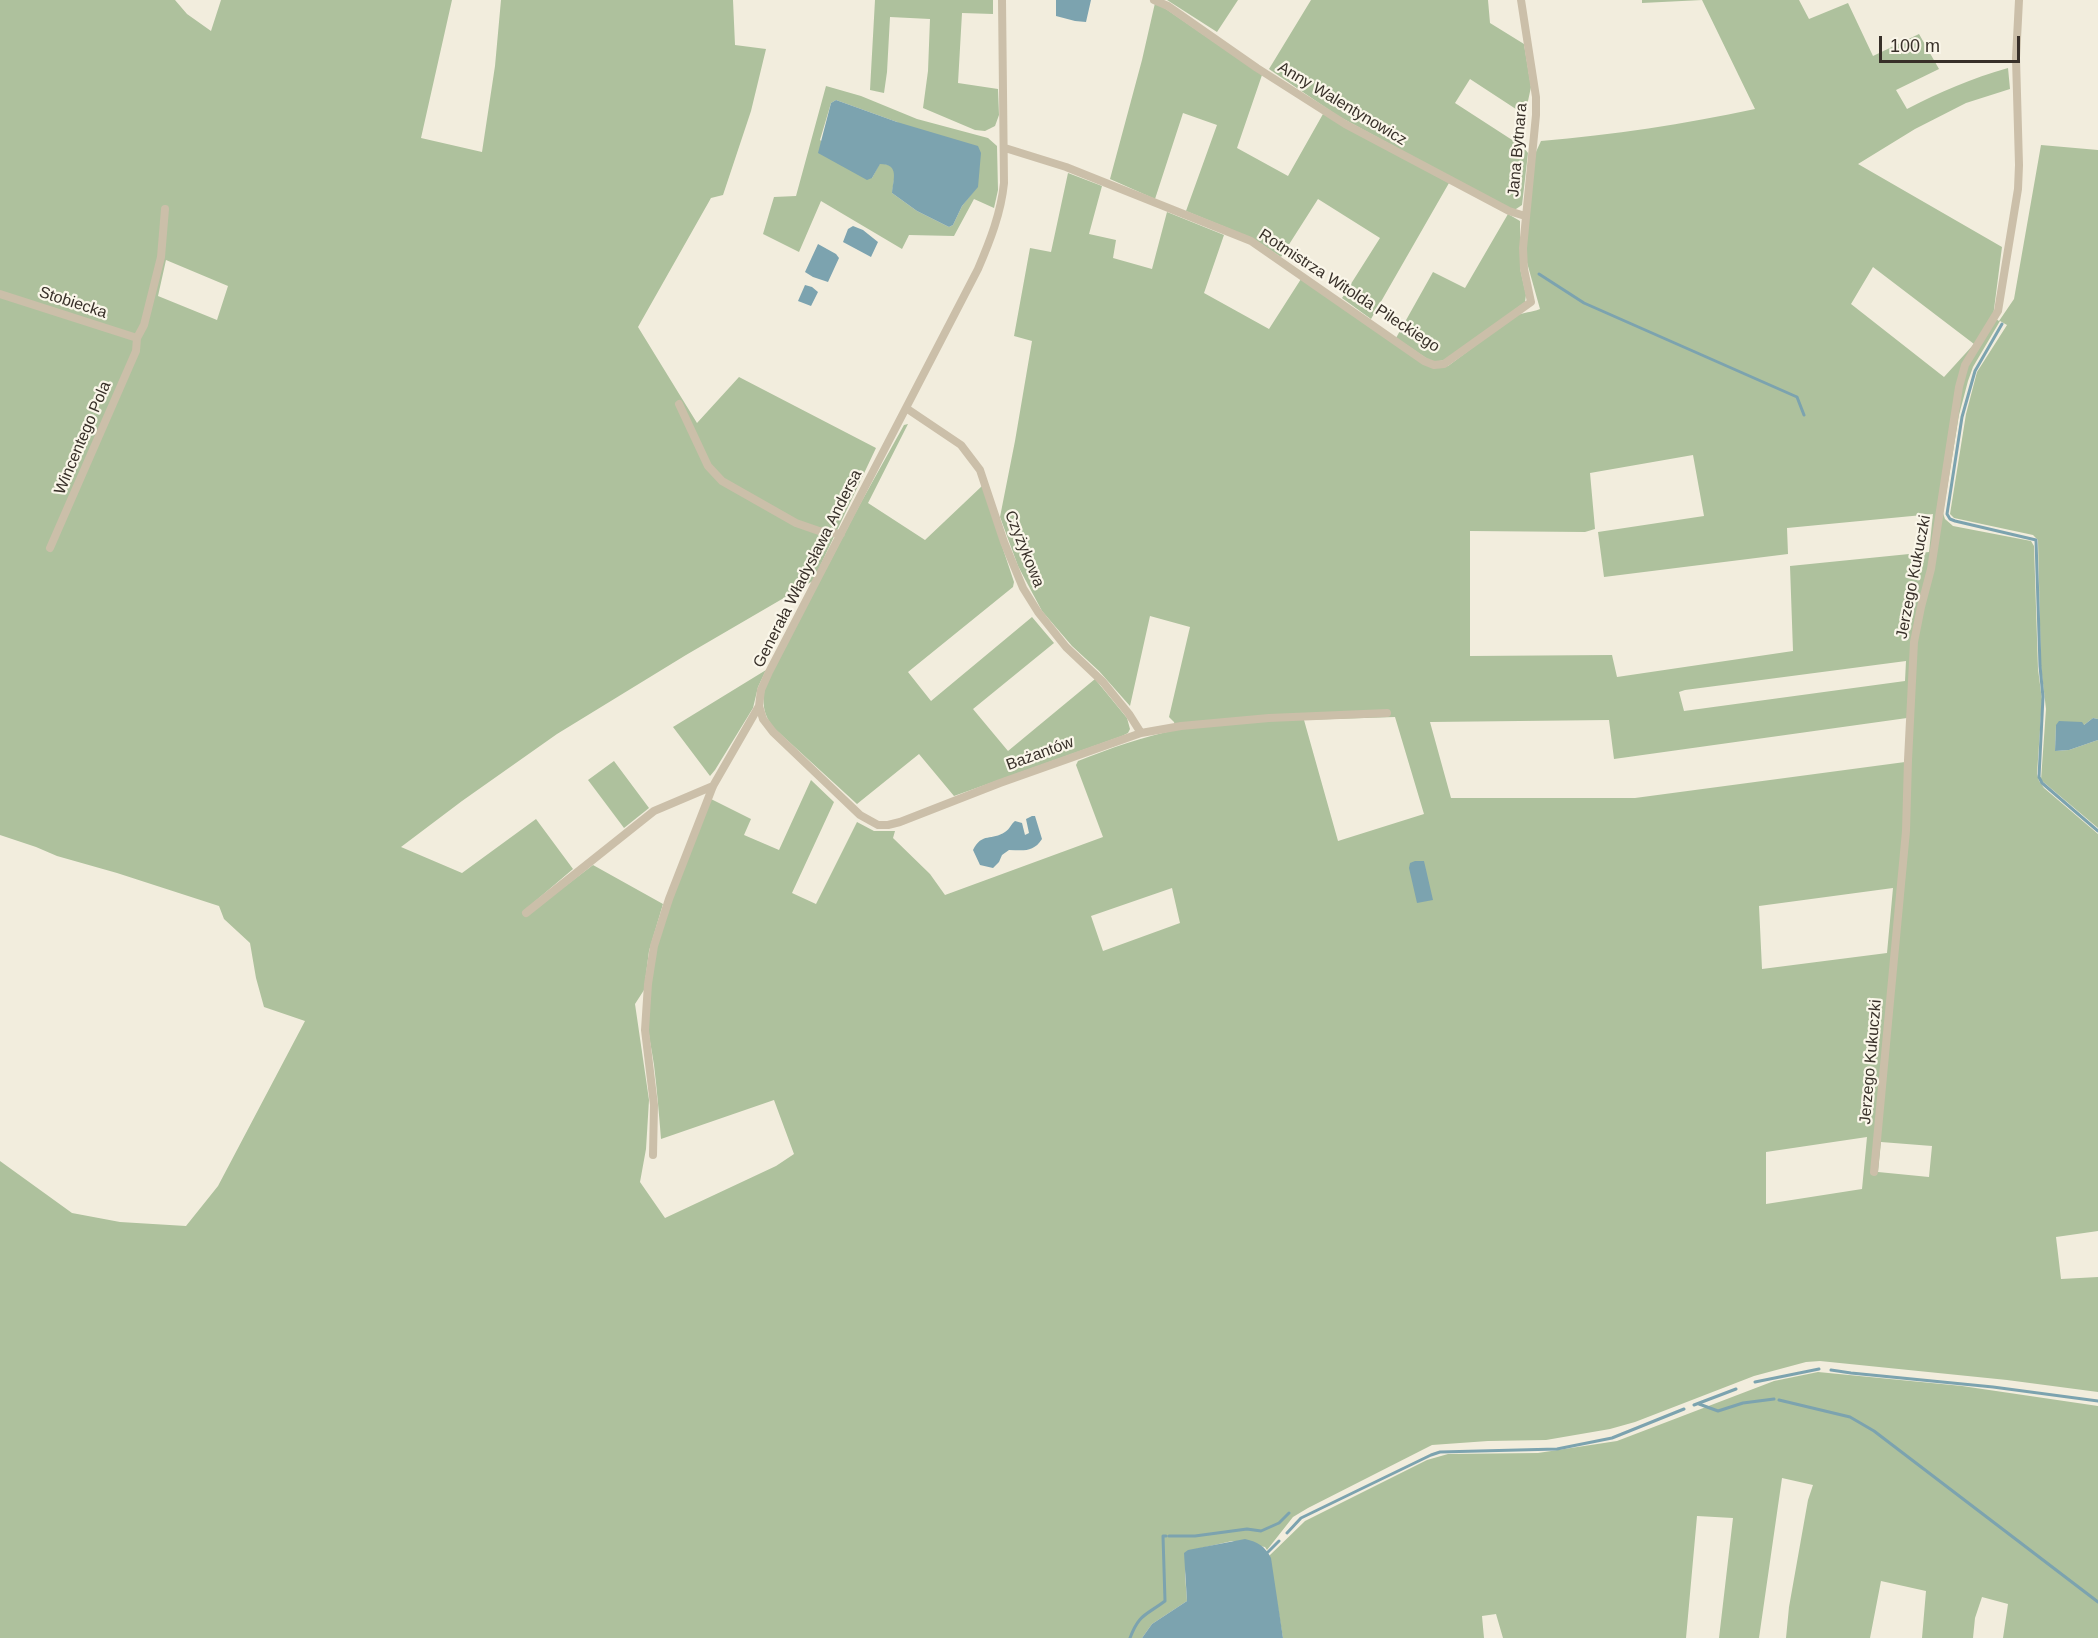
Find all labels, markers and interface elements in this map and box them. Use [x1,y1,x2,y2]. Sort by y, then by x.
scale bar [1882,24,2023,62]
text: 100 m [1890,36,1940,56]
street label: Anny Walentynowicz [1274,58,1410,150]
street label: Jana Bytnara [1504,102,1532,198]
street label: Rotmistrza Witolda Pileckiego [1255,225,1443,357]
street label: Stobiecka [37,283,109,323]
street label: Wincentego Pola [51,379,115,497]
street label: Generała Władysława Andersa [750,467,866,671]
street label: Czyżykowa [1000,508,1048,590]
street label: Jerzego Kukuczki [1893,514,1935,640]
street label: Bażantów [1004,733,1076,775]
street label: Jerzego Kukuczki [1856,999,1886,1125]

